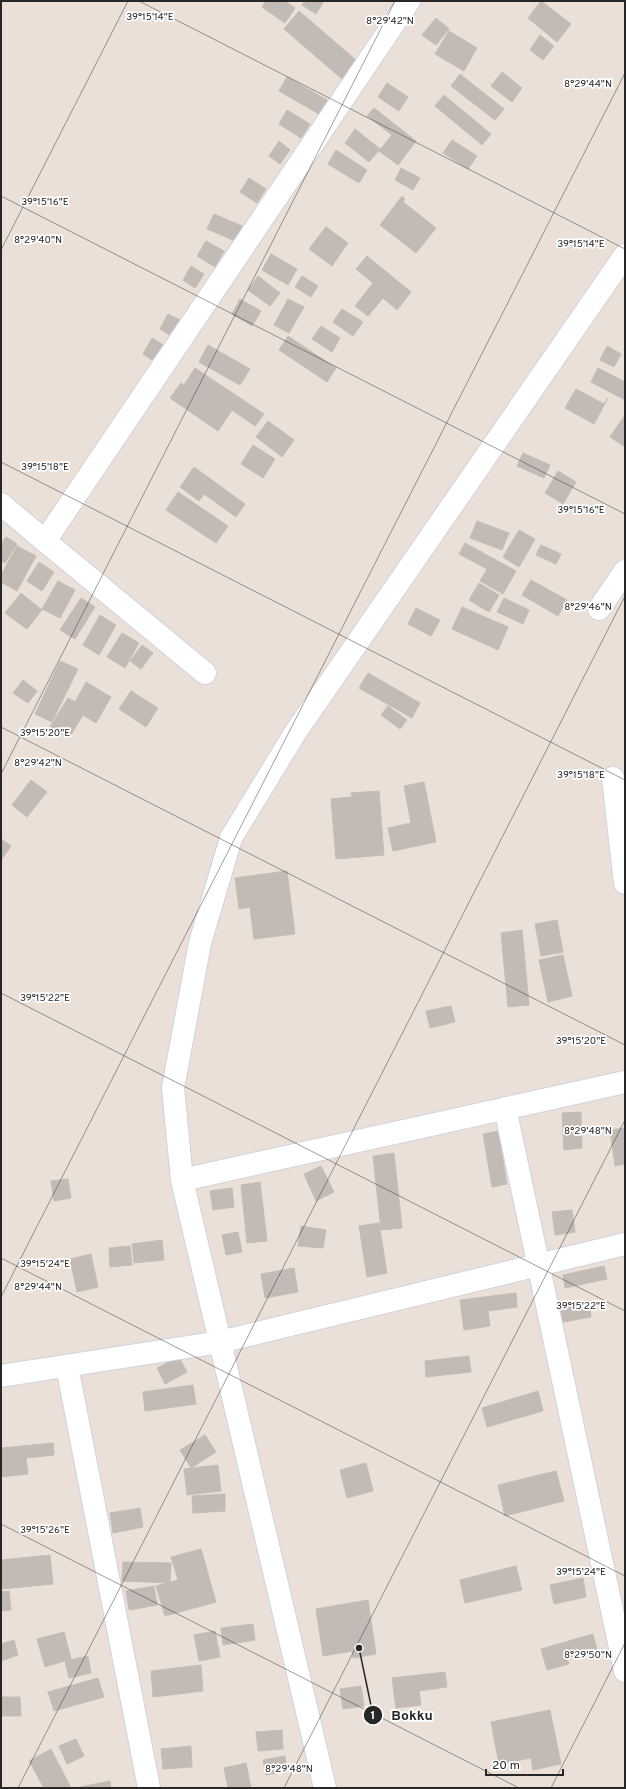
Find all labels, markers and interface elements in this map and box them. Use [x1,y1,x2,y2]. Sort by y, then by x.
text: 39°15'14"E [126,11,174,24]
text: 8°29'42"N [366,15,414,28]
text: 8°29'44"N [564,78,612,91]
text: 39°15'16"E [21,196,69,209]
text: 8°29'40"N [14,234,62,247]
text: 39°15'14"E [557,238,605,251]
text: 39°15'18"E [21,461,69,474]
text: 39°15'16"E [557,504,605,517]
text: 8°29'46"N [564,601,612,614]
text: 39°15'20"E [20,727,70,740]
text: 8°29'42"N [14,757,62,770]
text: 39°15'18"E [557,769,605,782]
text: 39°15'22"E [20,992,70,1005]
text: 39°15'20"E [556,1035,606,1048]
text: 8°29'48"N [564,1125,612,1138]
text: 39°15'24"E [20,1258,70,1271]
text: 8°29'44"N [14,1281,62,1294]
text: 39°15'22"E [556,1300,606,1313]
text: 39°15'26"E [20,1524,70,1537]
text: 39°15'24"E [556,1566,606,1579]
text: 8°29'50"N [564,1649,612,1662]
callout: Bokku [363,1702,441,1728]
text: 1 [371,1708,375,1724]
text: Bokku [391,1708,433,1725]
scale bar [486,1751,563,1777]
text: 20 m [492,1758,520,1774]
text: 8°29'48"N [265,1763,313,1776]

